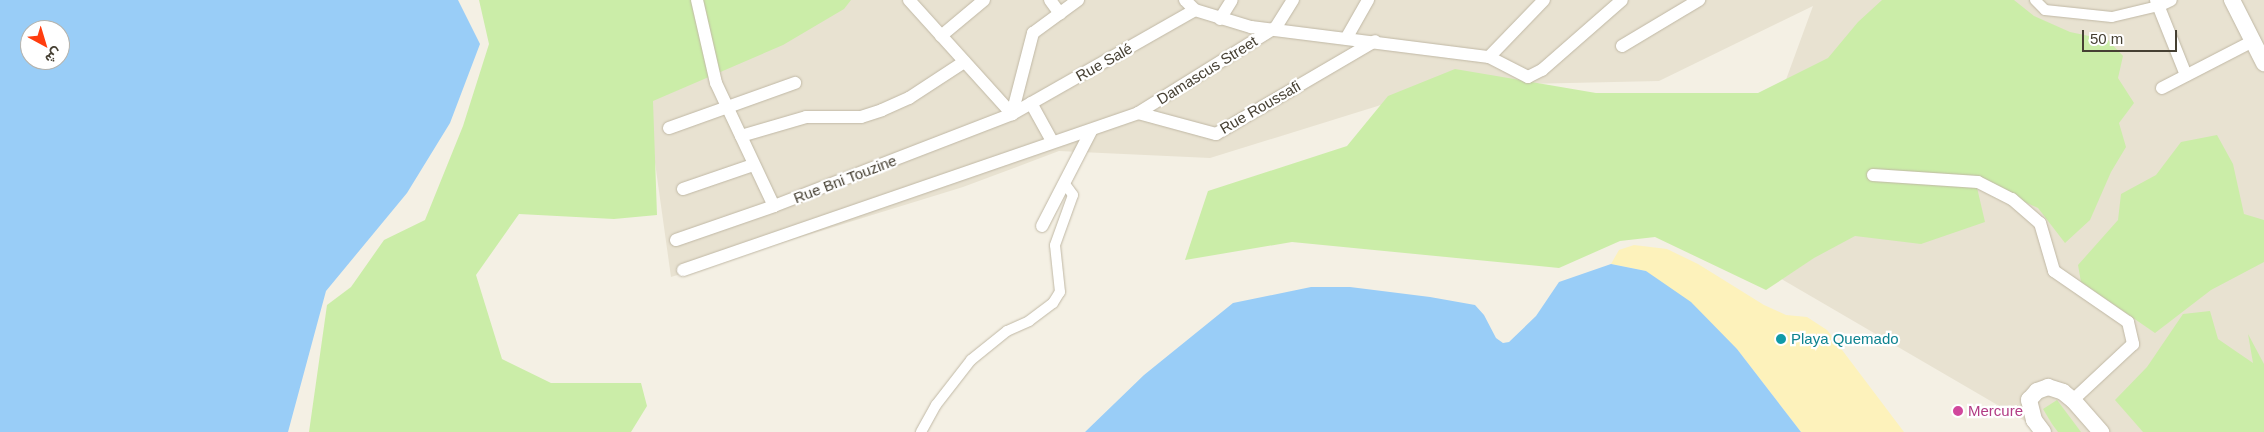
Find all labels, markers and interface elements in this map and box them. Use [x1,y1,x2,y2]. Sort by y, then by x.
north arrow [20,20,70,70]
scale bar [2084,20,2179,52]
text: 50 m [2090,30,2123,47]
street label: Damascus Street [1153,32,1261,108]
street label: Rue Salé [1073,39,1135,85]
text: ش [42,44,65,67]
street label: Rue Roussafi [1217,77,1303,137]
street label: Rue Bni Touzine [791,151,899,207]
place label: Playa Quemado [1791,330,1899,348]
marker: Playa Quemado [1775,333,1787,345]
place label: Mercure [1968,402,2023,420]
marker: Mercure [1952,405,1964,417]

